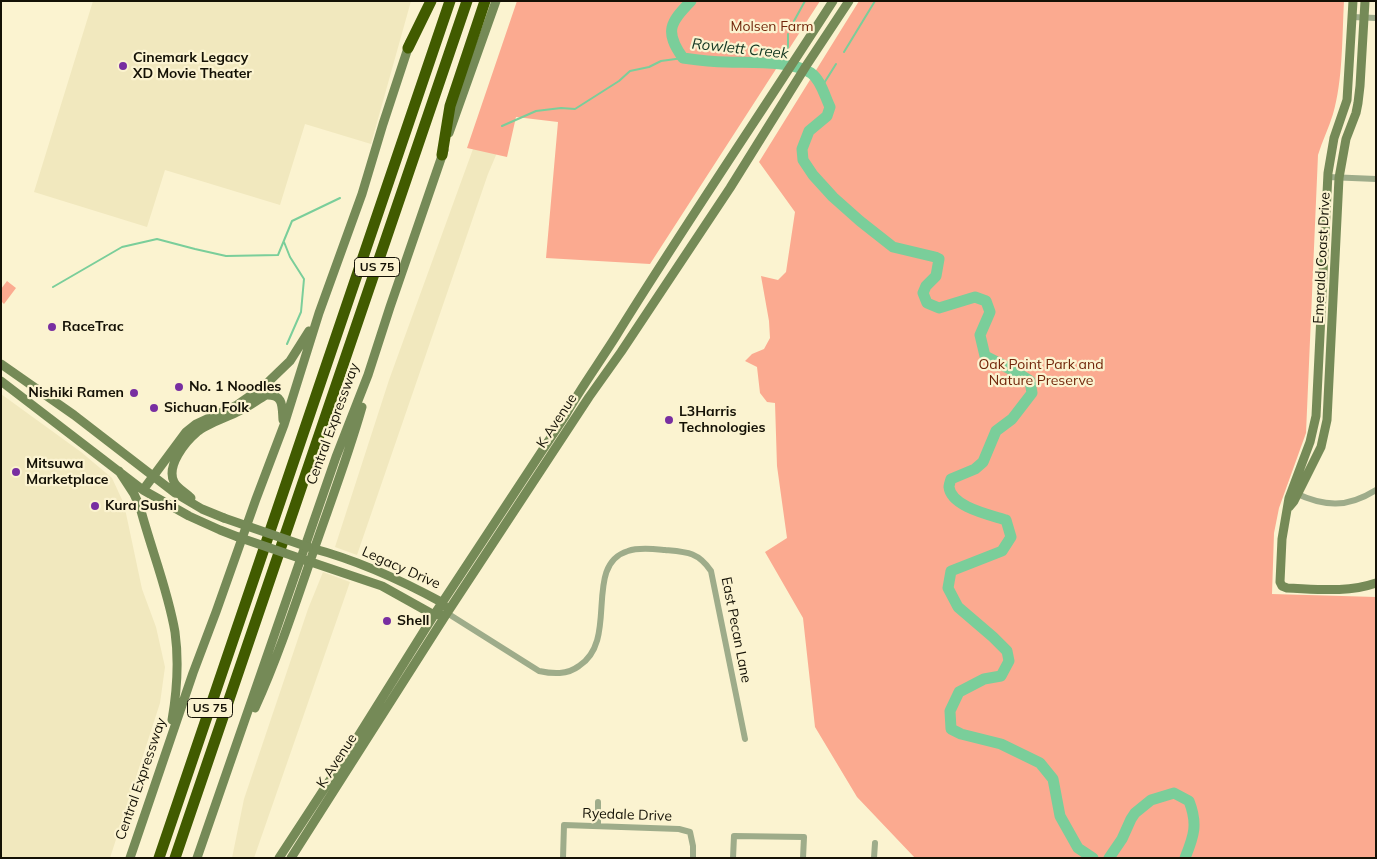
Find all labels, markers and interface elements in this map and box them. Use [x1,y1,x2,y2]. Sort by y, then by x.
park label: Molsen Farm [730,19,814,35]
water label: Rowlett Creek [691,35,789,63]
place label: Cinemark Legacy XD Movie Theater [133,50,252,82]
marker: Cinemark Legacy XD Movie Theater [117,60,129,72]
street label: Emerald Coast Drive [1310,192,1334,324]
road number: US 75 [354,258,400,276]
place label: RaceTrac [62,319,124,335]
marker: RaceTrac [46,321,58,333]
park label: Oak Point Park and Nature Preserve [978,357,1104,390]
street label: Central Expressway [303,361,363,487]
place label: No. 1 Noodles [189,379,281,395]
marker: No. 1 Noodles [173,381,185,393]
place label: Nishiki Ramen [28,385,124,401]
marker: Nishiki Ramen [128,387,140,399]
street label: K Avenue [533,391,581,451]
place label: Sichuan Folk [164,400,249,416]
marker: Sichuan Folk [148,402,160,414]
place label: L3Harris Technologies [679,404,765,437]
marker: L3Harris Technologies [663,414,675,426]
place label: Mitsuwa Marketplace [26,456,109,488]
marker: Mitsuwa Marketplace [10,466,22,478]
place label: Kura Sushi [105,498,177,514]
marker: Kura Sushi [89,500,101,512]
street label: Legacy Drive [359,543,443,593]
street label: East Pecan Lane [718,576,754,684]
place label: Shell [397,613,429,629]
marker: Shell [381,615,393,627]
road number: US 75 [188,698,232,718]
street label: Central Expressway [112,716,170,842]
street label: K Avenue [313,731,361,791]
street label: Ryedale Drive [582,805,672,825]

